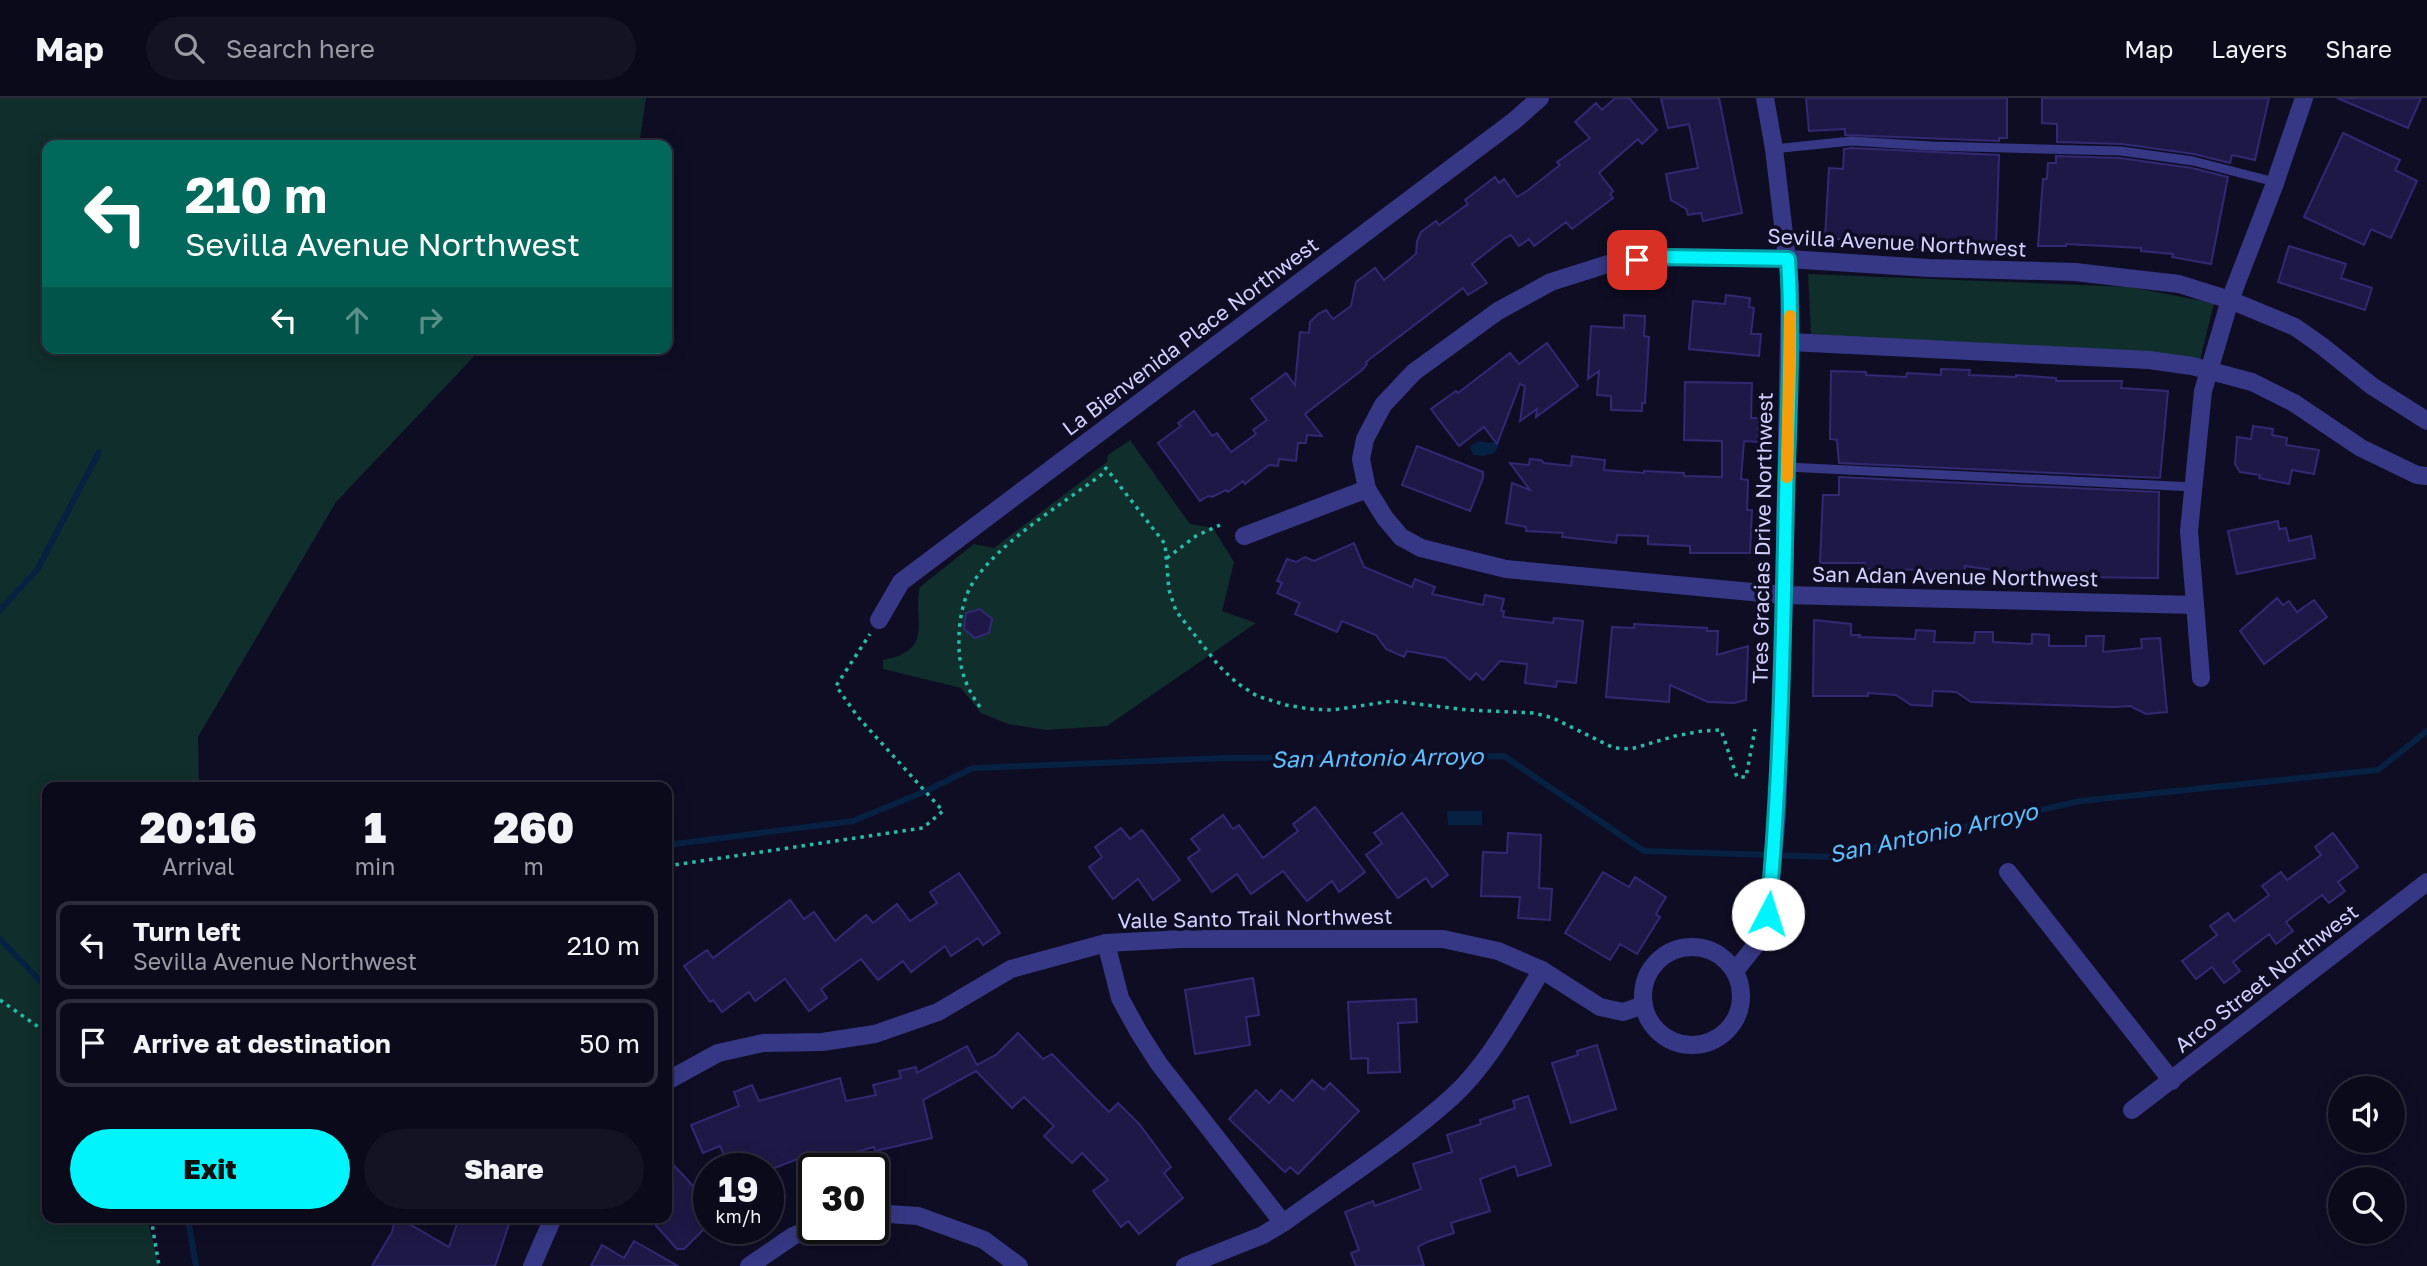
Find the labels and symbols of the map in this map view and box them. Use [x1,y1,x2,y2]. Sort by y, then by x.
street label: Sevilla Avenue Northwest [1767,222,2027,262]
pin [1607,230,1667,290]
street label: La Bienvenida Place Northwest [1057,231,1323,441]
street label: Tres Gracias Drive Northwest [1746,392,1778,684]
street label: San Adan Avenue Northwest [1812,561,2098,591]
water label: San Antonio Arroyo [1271,741,1485,773]
water label: San Antonio Arroyo [1826,796,2041,868]
position arrow [1731,877,1805,951]
street label: Arco Street Northwest [2169,898,2363,1058]
street label: Valle Santo Trail Northwest [1117,903,1393,933]
speed limit sign: 30 [798,1153,889,1244]

